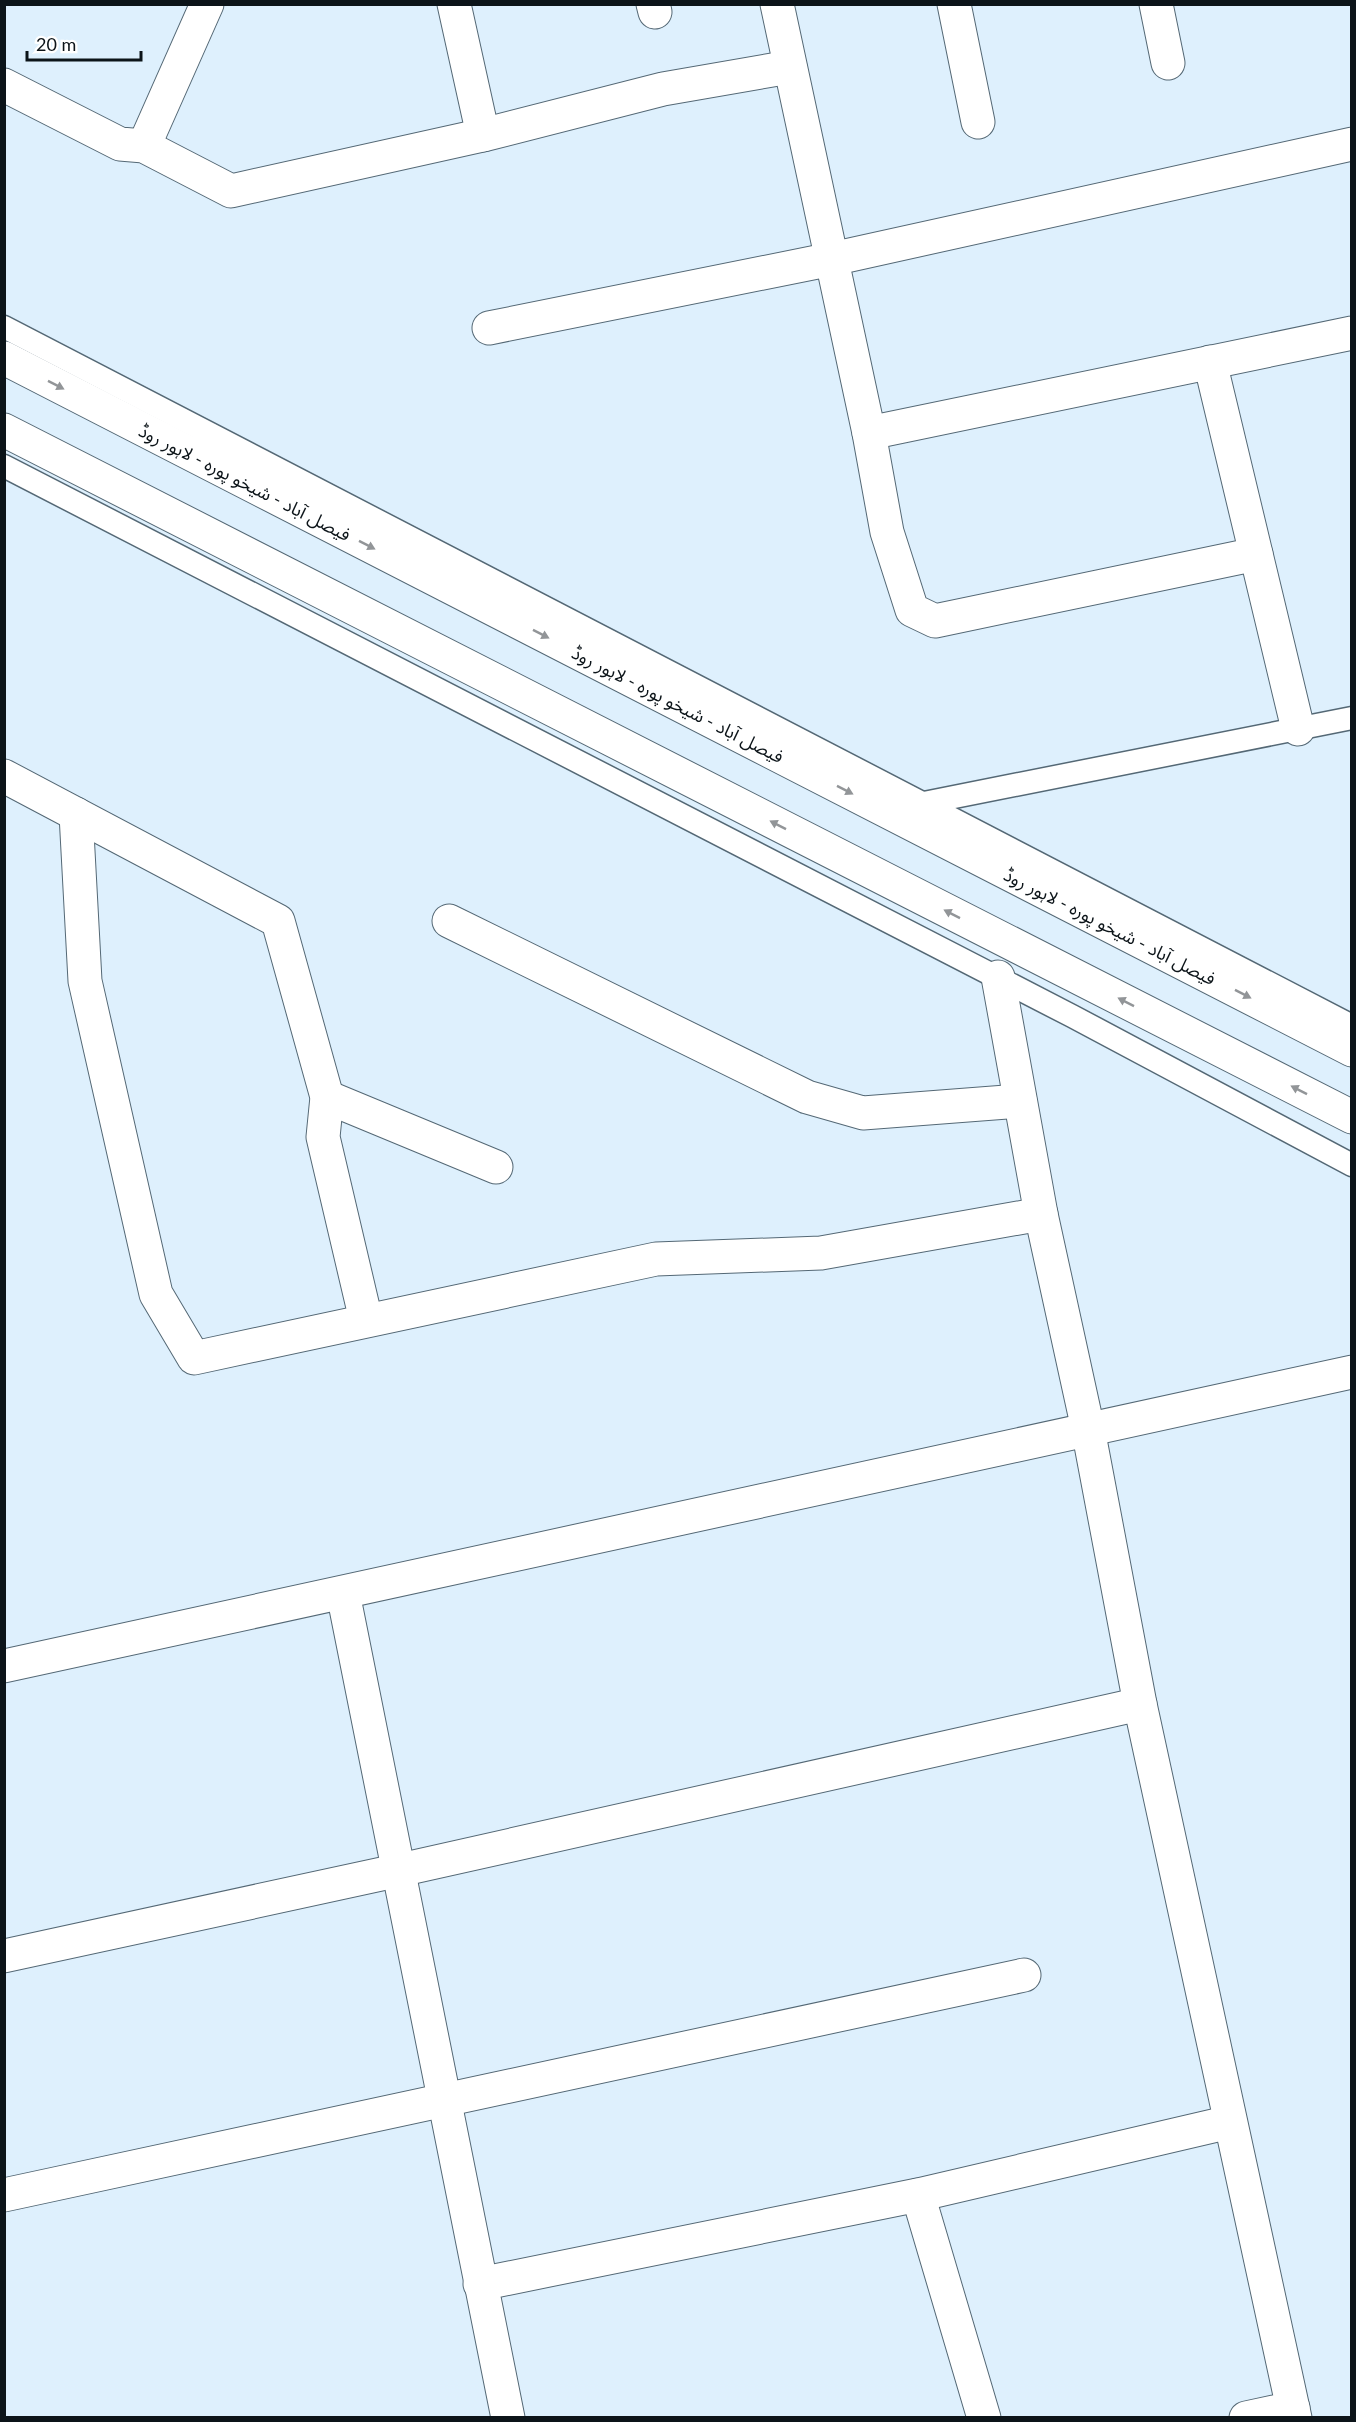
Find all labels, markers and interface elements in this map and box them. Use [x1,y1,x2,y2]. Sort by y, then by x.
scale bar [27,24,141,62]
text: 20 m [36,33,76,55]
one-way arrow [48,380,65,389]
street label: فیصل آباد - شیخو پورہ - لاہور روڈ [135,419,355,546]
one-way arrow [359,540,376,550]
one-way arrow [532,629,549,639]
street label: فیصل آباد - شیخو پورہ - لاہور روڈ [568,641,788,768]
one-way arrow [837,785,854,795]
one-way arrow [769,820,786,830]
street label: فیصل آباد - شیخو پورہ - لاہور روڈ [1000,863,1220,990]
one-way arrow [943,909,960,918]
one-way arrow [1235,989,1252,999]
one-way arrow [1117,997,1134,1007]
one-way arrow [1291,1086,1308,1095]

